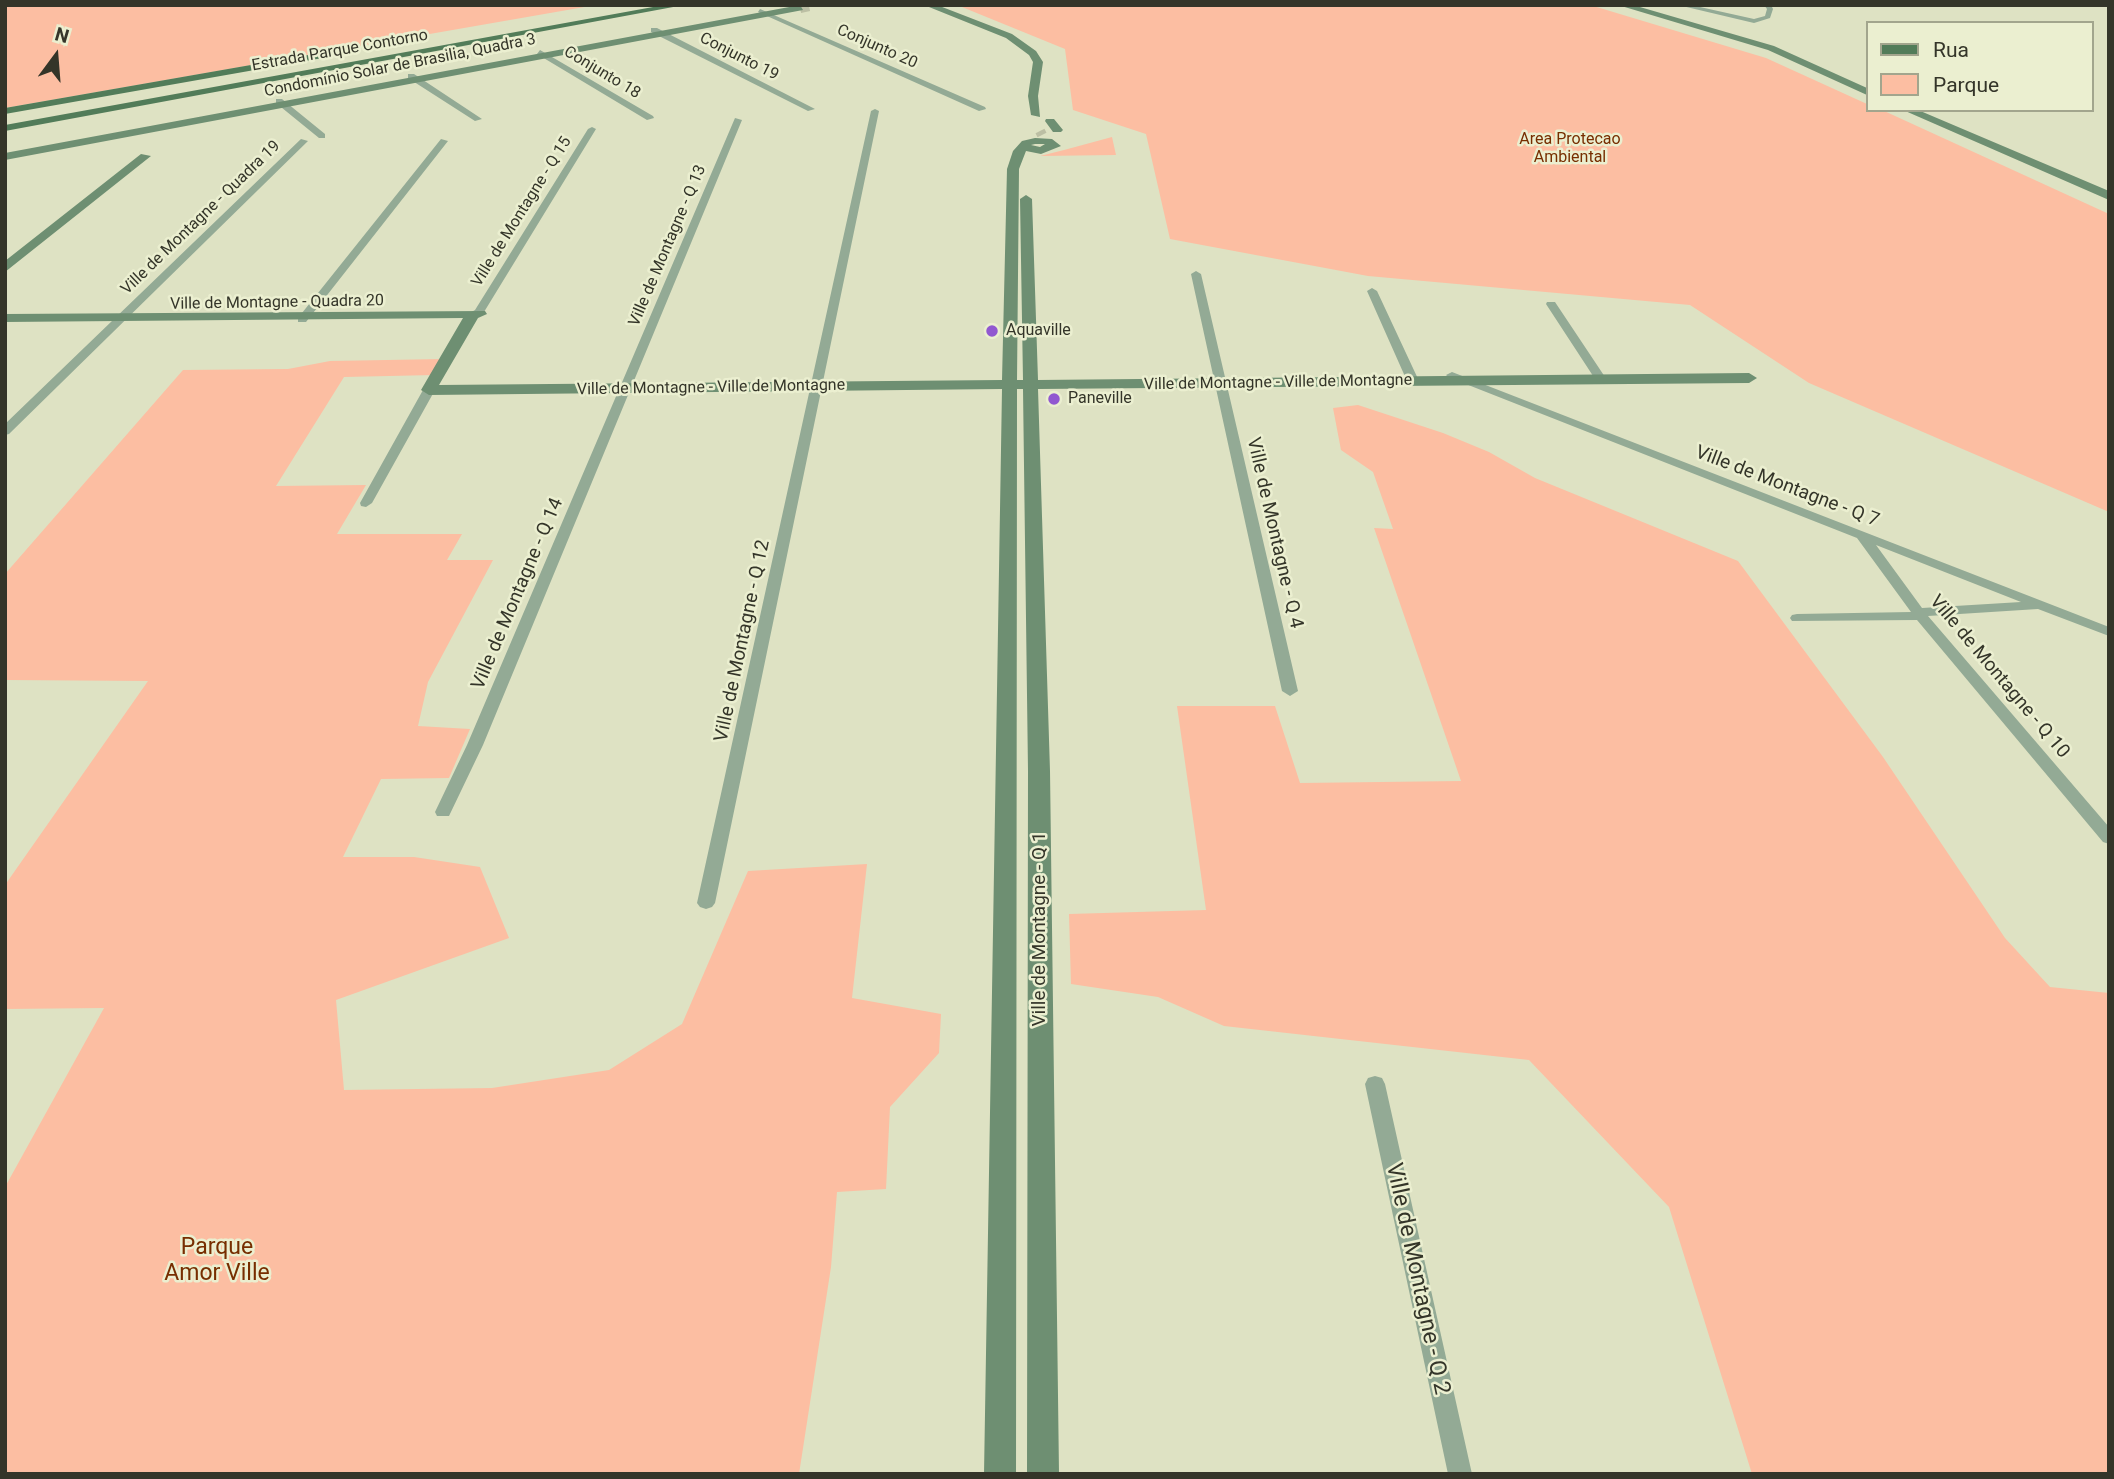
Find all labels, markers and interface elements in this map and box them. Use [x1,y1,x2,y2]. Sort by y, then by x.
north arrow [21,21,91,91]
street label: Conjunto 20 [834,21,920,73]
legend [1866,21,2093,112]
text: N [52,22,72,48]
street label: Estrada Parque Contorno [250,26,430,76]
street label: Conjunto 19 [696,29,782,85]
street label: Condomínio Solar de Brasilia, Quadra 3 [263,30,537,102]
text: Rua [1933,38,1969,62]
street label: Conjunto 18 [560,43,644,103]
text: Parque [1933,73,1999,97]
park label: Area Protecao Ambiental [1519,130,1621,168]
street label: Ville de Montagne - Q 15 [468,133,576,291]
street label: Ville de Montagne - Quadra 19 [117,137,285,299]
street label: Ville de Montagne - Q 13 [625,162,711,330]
street label: Ville de Montagne - Quadra 20 [170,292,384,314]
place label: Aquaville [1006,321,1071,341]
marker: Aquaville [984,323,1000,339]
street label: Ville de Montagne - Ville de Montagne [1144,371,1412,395]
street label: Ville de Montagne - Ville de Montagne [577,376,845,400]
place label: Paneville [1068,389,1132,409]
marker: Paneville [1046,391,1062,407]
street label: Ville de Montagne - Q 4 [1241,435,1307,631]
street label: Ville de Montagne - Q 7 [1692,441,1882,533]
street label: Ville de Montagne - Q 14 [467,495,569,693]
street label: Ville de Montagne - Q 12 [710,538,776,744]
street label: Ville de Montagne - Q 10 [1924,591,2074,763]
street label: Ville de Montagne - Q 1 [1029,831,1051,1027]
street label: Ville de Montagne - Q 2 [1379,1161,1455,1397]
park label: Parque Amor Ville [164,1234,270,1288]

